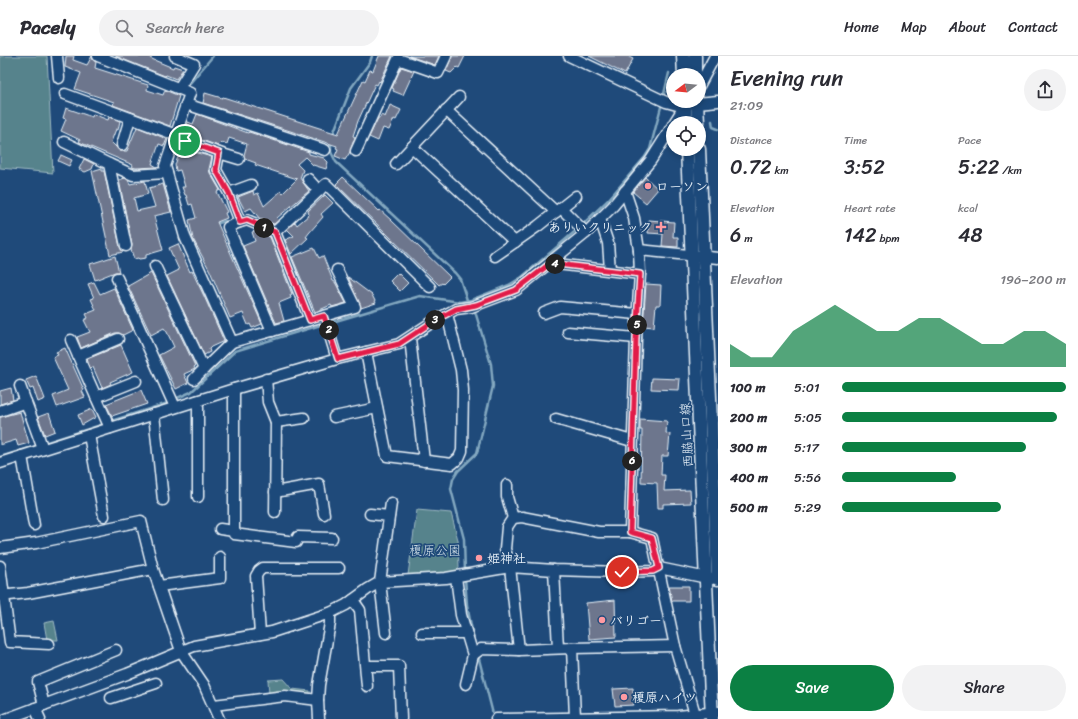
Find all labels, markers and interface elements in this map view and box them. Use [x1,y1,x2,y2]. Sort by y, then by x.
search box [99,10,379,46]
text: Pacely [20,11,75,44]
text: Search here [145,15,224,41]
text: Home [844,15,879,40]
text: Map [901,15,927,40]
text: About [949,15,986,40]
text: Contact [1008,15,1058,40]
icon: search [113,17,135,39]
text: Evening run [730,59,843,98]
north arrow [666,68,706,108]
map controls [666,68,706,156]
button: share [1024,69,1066,111]
text: 21:09 [730,94,763,117]
button: locate [666,116,706,156]
pin [168,124,202,158]
icon: arrive [174,130,196,152]
text: Distance [730,131,772,150]
text: Time [844,131,867,150]
text: Pace [958,131,981,150]
text: 0.72 [730,150,772,185]
text: 3:52 [844,150,885,185]
text: 5:22 [958,150,999,185]
text: km [772,161,789,180]
text: /km [999,161,1022,180]
place label: ローソン [656,175,708,198]
marker: ローソン [643,181,653,191]
text: Elevation [730,199,775,218]
text: Heart rate [844,199,896,218]
text: kcal [958,199,978,218]
place label: ありいクリニック [548,216,652,239]
pin: 1 [254,218,274,238]
text: 1 [262,218,266,237]
text: 6 [730,218,741,253]
text: 142 [844,218,877,253]
text: 48 [958,218,983,253]
marker: ありいクリニック [655,221,667,233]
text: m [741,229,753,248]
text: bpm [877,229,900,248]
pin: 4 [545,254,565,274]
text: 4 [552,254,558,273]
text: Elevation [730,268,783,291]
text: 196–200 m [1000,268,1066,291]
pin: 3 [425,310,445,330]
text: 3 [432,310,438,329]
pin: 5 [627,315,647,335]
text: 5 [634,315,640,334]
pin: 2 [319,320,339,340]
text: 2 [326,320,332,339]
text: 100 m [730,376,765,399]
text: 5:01 [794,376,820,399]
street label: 西脇山口線 [673,401,700,468]
text: 200 m [730,406,767,429]
text: 5:05 [794,406,822,429]
text: 300 m [730,436,767,459]
text: 5:17 [794,436,819,459]
pin: 6 [622,451,642,471]
text: 6 [629,451,635,470]
text: 400 m [730,466,768,489]
text: 5:56 [794,466,821,489]
text: 500 m [730,496,768,519]
text: 5:29 [794,496,821,519]
park label: 榎原公園 [409,539,461,562]
place label: 姫神社 [487,547,526,570]
marker: 姫神社 [474,553,484,563]
pin [605,555,639,589]
icon: check [611,561,633,583]
place label: バリゴー [610,609,662,632]
marker: バリゴー [597,615,607,625]
button: Save [730,665,894,711]
button: Share [902,665,1066,711]
place label: 榎原ハイツ [632,686,697,709]
marker: 榎原ハイツ [619,692,629,702]

